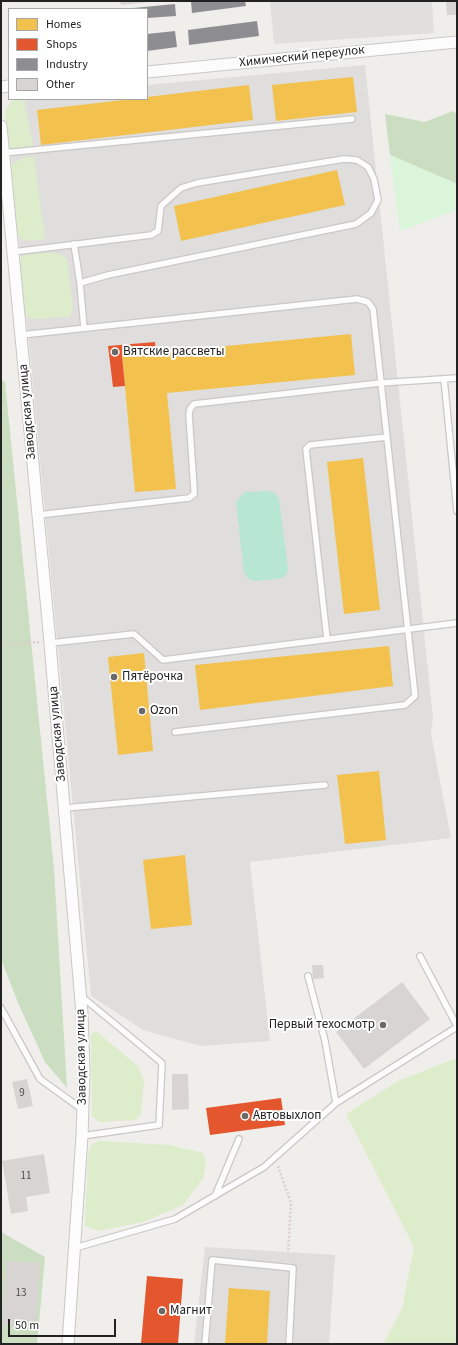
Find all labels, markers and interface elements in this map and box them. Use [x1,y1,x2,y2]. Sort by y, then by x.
legend [8,8,148,100]
text: Homes [46,16,81,33]
text: Shops [46,36,77,53]
street label: Химический переулок [238,43,366,71]
text: Industry [46,56,88,73]
text: Other [46,76,75,93]
place label: Вятские рассветы [123,344,225,360]
marker: Вятские рассветы [110,347,120,357]
street label: Заводская улица [16,363,40,461]
place label: Пятёрочка [122,669,183,685]
marker: Пятёрочка [109,672,119,682]
street label: Заводская улица [46,685,70,783]
place label: Ozon [150,703,178,719]
marker: Ozon [137,706,147,716]
street label: Заводская улица [73,1009,91,1105]
place label: Первый техосмотр [269,1017,375,1033]
marker: Первый техосмотр [378,1020,388,1030]
house number: 9 [19,1087,25,1101]
place label: Автовыхлоп [253,1108,322,1124]
marker: Автовыхлоп [240,1111,250,1121]
house number: 11 [21,1170,31,1184]
house number: 13 [16,1287,26,1301]
place label: Магнит [170,1303,212,1319]
marker: Магнит [157,1306,167,1316]
scale bar [10,1311,118,1337]
text: 50 m [15,1317,39,1334]

